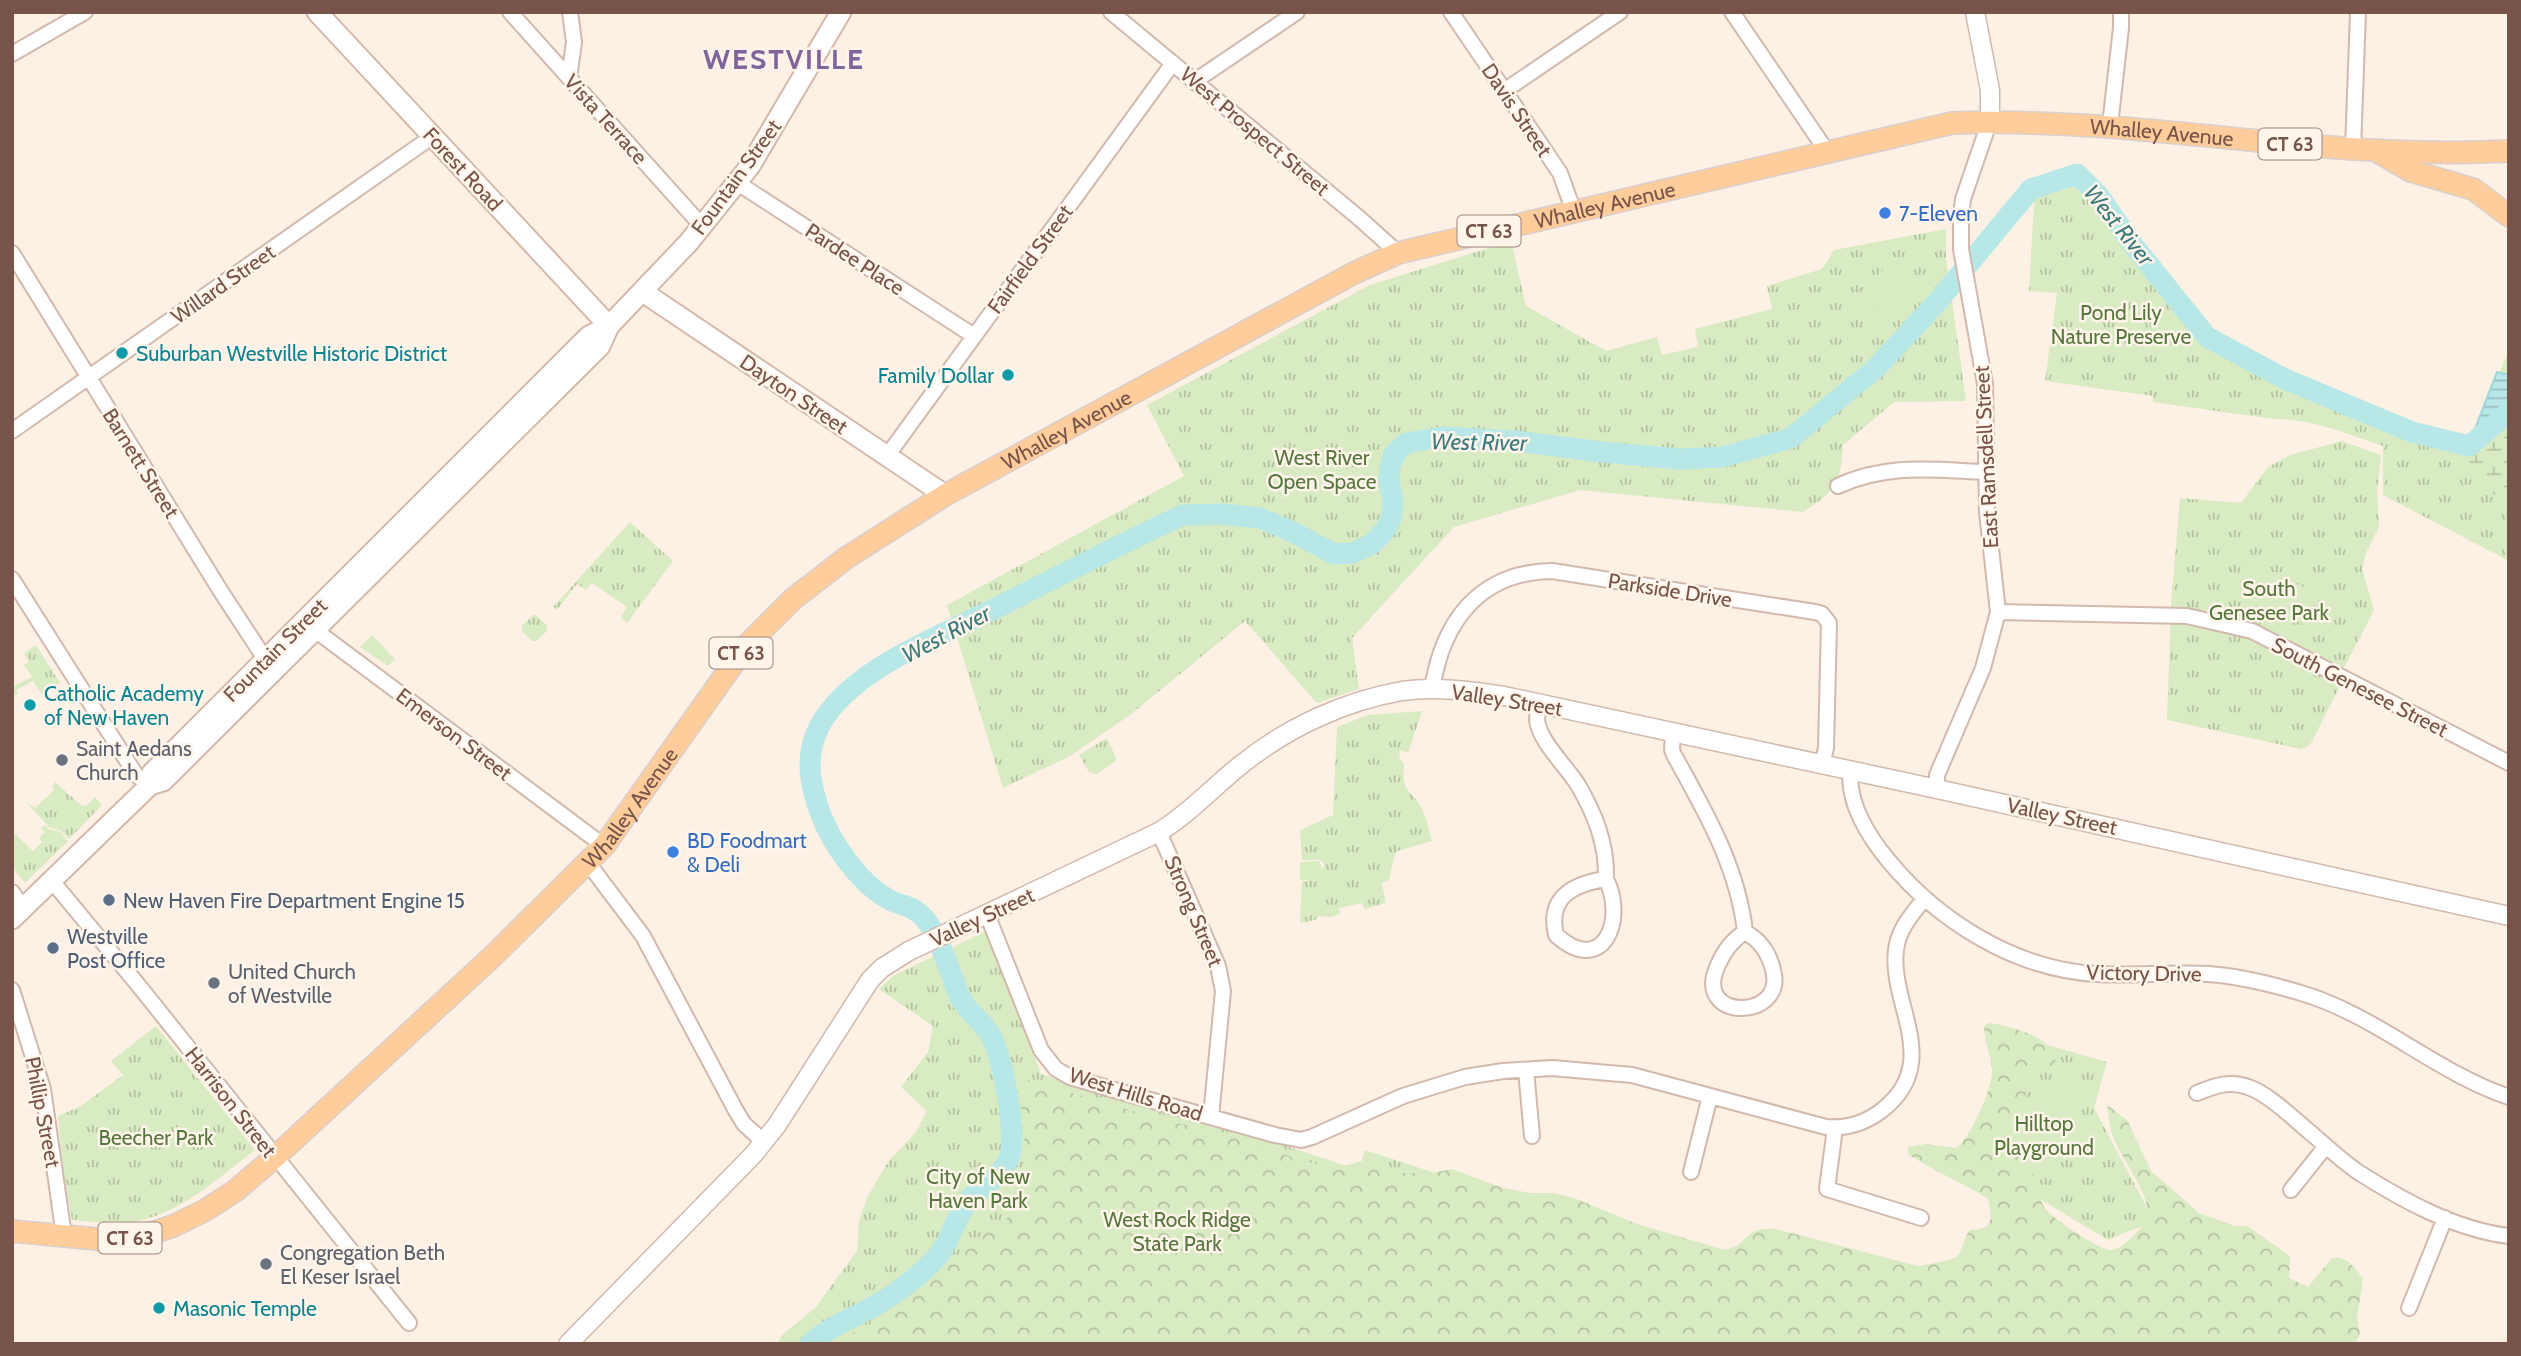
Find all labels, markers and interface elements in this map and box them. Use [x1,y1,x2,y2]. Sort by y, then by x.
district label: WESTVILLE [703,42,865,76]
street label: Davis Street [1477,59,1557,161]
street label: West Prospect Street [1176,61,1334,201]
street label: Vista Terrace [559,69,653,169]
street label: Whalley Avenue [2089,113,2235,151]
street label: Fountain Street [686,115,786,239]
street label: Forest Road [418,122,508,216]
road number: CT 63 [2258,128,2322,160]
street label: Whalley Avenue [1532,176,1678,233]
water label: West River [2078,179,2161,272]
street label: Fairfield Street [982,200,1078,318]
place label: 7-Eleven [1899,201,1978,226]
marker: 7-Eleven [1877,205,1893,221]
road number: CT 63 [1458,216,1520,246]
street label: Pardee Place [801,218,909,300]
street label: Willard Street [166,239,280,329]
park label: Pond Lily Nature Preserve [2051,300,2191,349]
place label: Suburban Westville Historic District [136,341,447,366]
marker: Suburban Westville Historic District [114,345,130,361]
street label: Dayton Street [735,349,853,439]
place label: Family Dollar [878,363,994,388]
street label: East Ramsdell Street [1969,365,2003,549]
marker: Family Dollar [1000,367,1016,383]
street label: Whalley Avenue [997,384,1136,475]
street label: Barnett Street [97,404,185,522]
water label: West River [1431,427,1528,457]
park label: West River Open Space [1268,445,1377,494]
street label: Parkside Drive [1606,568,1734,612]
park label: South Genesee Park [2209,576,2330,625]
street label: Fountain Street [218,593,332,707]
water label: West River [897,599,996,669]
street label: South Genesee Street [2268,632,2452,742]
road number: CT 63 [710,638,772,668]
street label: Valley Street [1450,679,1564,721]
place label: Catholic Academy of New Haven [44,681,204,730]
street label: Emerson Street [391,683,517,785]
marker: Catholic Academy of New Haven [22,697,38,713]
place label: Saint Aedans Church [76,736,192,785]
street label: Whalley Avenue [577,742,683,873]
marker: Saint Aedans Church [54,752,70,768]
street label: Valley Street [2005,792,2119,840]
place label: BD Foodmart & Deli [687,828,807,877]
marker: BD Foodmart & Deli [665,844,681,860]
street label: Strong Street [1159,852,1229,970]
street label: Valley Street [926,882,1038,952]
place label: New Haven Fire Department Engine 15 [123,888,465,913]
marker: New Haven Fire Department Engine 15 [101,892,117,908]
place label: Westville Post Office [67,924,166,973]
marker: Westville Post Office [45,940,61,956]
place label: United Church of Westville [228,959,356,1008]
street label: Victory Drive [2086,959,2202,987]
marker: United Church of Westville [206,975,222,991]
street label: Harrison Street [180,1042,282,1162]
street label: Phillip Street [20,1054,66,1170]
street label: West Hills Road [1066,1062,1206,1126]
park label: Hilltop Playground [1994,1111,2094,1160]
park label: Beecher Park [99,1125,214,1150]
park label: City of New Haven Park [926,1164,1030,1213]
park label: West Rock Ridge State Park [1103,1207,1251,1256]
road number: CT 63 [99,1222,162,1254]
place label: Congregation Beth El Keser Israel [280,1240,445,1289]
marker: Congregation Beth El Keser Israel [258,1256,274,1272]
place label: Masonic Temple [173,1296,317,1321]
marker: Masonic Temple [151,1300,167,1316]

